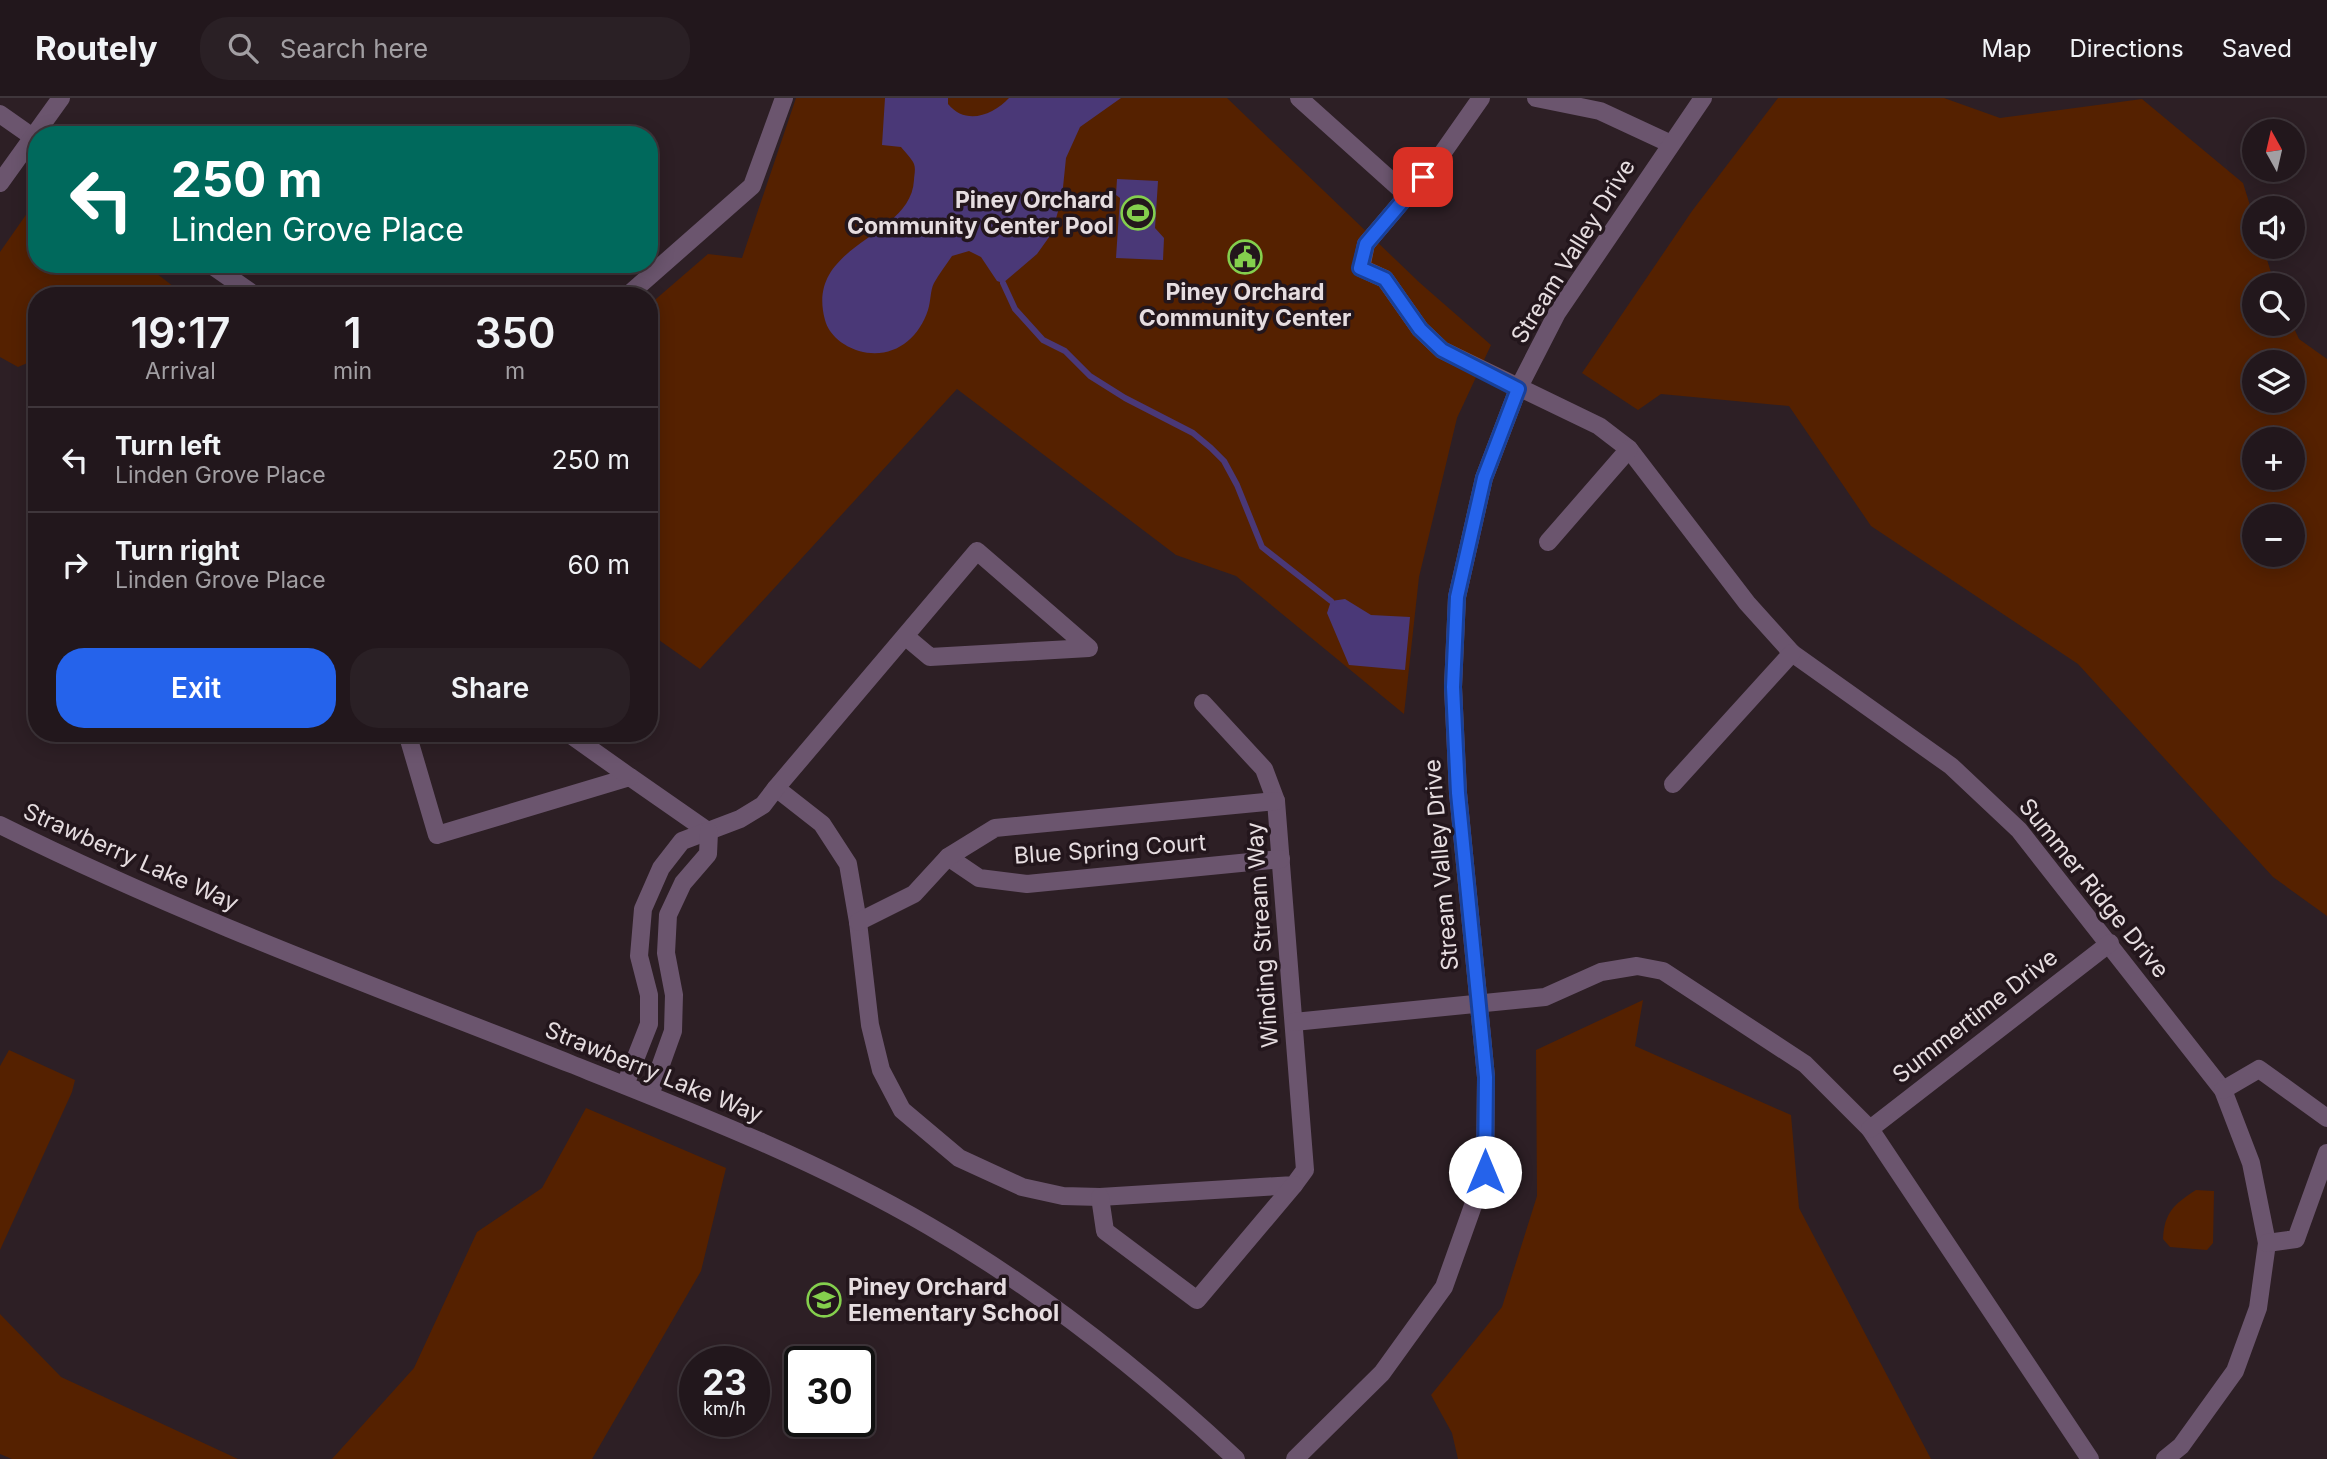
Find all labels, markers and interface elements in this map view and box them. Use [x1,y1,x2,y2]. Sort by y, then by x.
search box [200,17,690,80]
text: Routely [35,28,158,68]
icon: search [224,29,262,67]
text: Search here [280,33,428,64]
text: Map [1982,34,2031,63]
text: Directions [2069,34,2184,63]
text: Saved [2222,34,2292,63]
north arrow [2242,119,2305,182]
map controls [2242,119,2305,567]
pin [1393,147,1453,207]
text: 250 m [171,150,323,209]
icon: left [56,154,147,245]
street label: Stream Valley Drive [1505,154,1641,348]
icon: arrive [1404,158,1442,196]
place label: Piney Orchard Community Center Pool [847,186,1114,240]
sports icon: Piney Orchard Community Center Pool [1119,194,1157,232]
button: sound [2242,196,2305,259]
text: Linden Grove Place [171,210,464,249]
public building icon: Piney Orchard Community Center [1226,238,1264,276]
button: search [2242,273,2305,336]
place label: Piney Orchard Community Center [1139,278,1351,332]
text: 19:17 [130,307,230,358]
text: 1 [344,307,361,358]
text: 350 [475,307,556,358]
button: layers [2242,350,2305,413]
text: Arrival [145,357,216,385]
text: min [333,357,372,385]
text: m [505,357,525,385]
button: + [2242,427,2305,490]
text: Turn left [115,430,221,461]
icon: left [56,441,94,479]
text: 250 m [552,444,630,475]
text: Linden Grove Place [115,461,326,489]
button: − [2242,504,2305,567]
text: Turn right [115,535,240,566]
icon: right [56,546,94,584]
text: 60 m [567,549,630,580]
text: Linden Grove Place [115,566,326,594]
button: Exit [56,648,336,728]
button: Share [350,648,630,728]
street label: Stream Valley Drive [1418,758,1464,972]
street label: Summer Ridge Drive [2013,793,2175,983]
street label: Strawberry Lake Way [19,797,243,917]
street label: Winding Stream Way [1240,821,1284,1049]
street label: Blue Spring Court [1013,828,1207,870]
street label: Summertime Drive [1887,943,2063,1089]
street label: Strawberry Lake Way [541,1015,767,1129]
position arrow [1448,1135,1522,1209]
place label: Piney Orchard Elementary School [848,1273,1059,1327]
school or university icon: Piney Orchard Elementary School [805,1281,843,1319]
speed limit sign: 30 [784,1346,875,1437]
text: 23 [702,1361,747,1403]
text: km/h [703,1398,746,1419]

